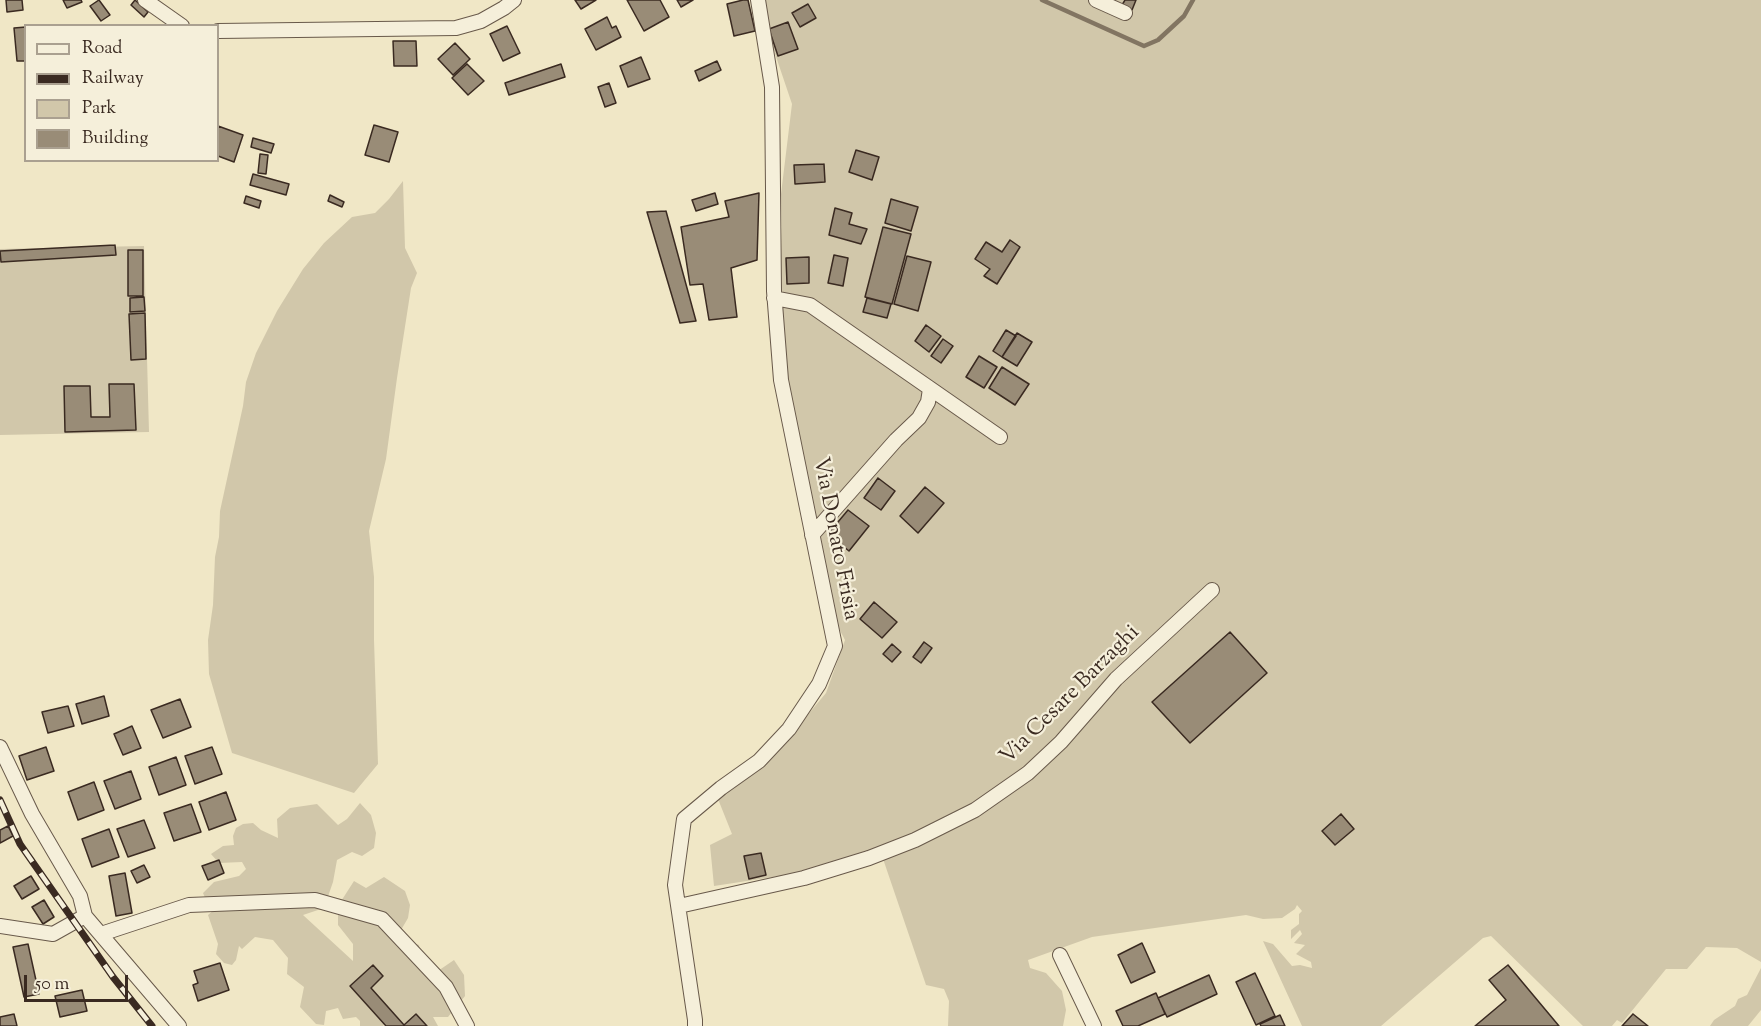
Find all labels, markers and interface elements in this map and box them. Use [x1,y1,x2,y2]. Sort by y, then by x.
legend [24,24,219,162]
text: Road [82,36,122,62]
text: Railway [82,66,144,92]
text: Park [82,96,116,122]
text: Building [82,126,148,152]
street label: Via Donato Frisia [805,455,863,623]
street label: Via Cesare Barzaghi [996,621,1146,771]
scale bar [27,963,130,1001]
text: 50 m [35,972,69,998]

